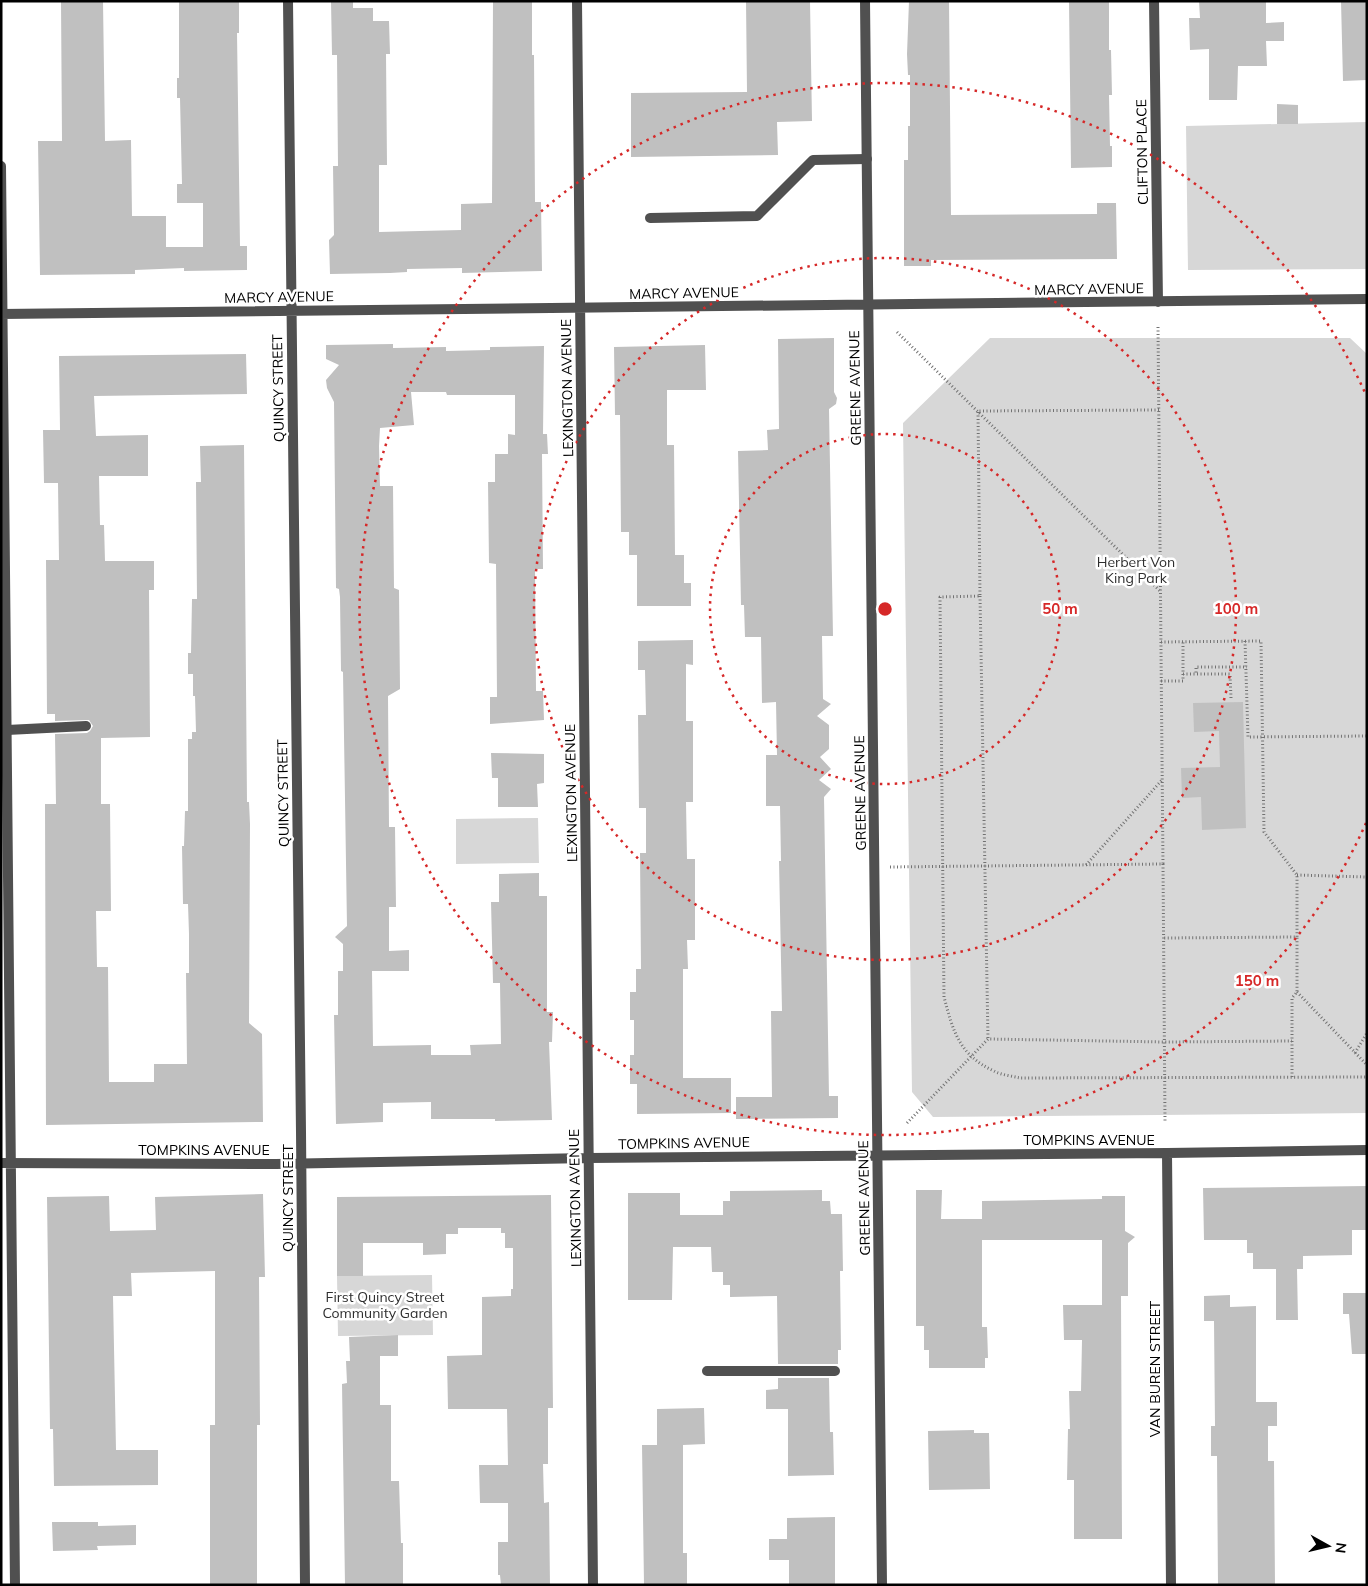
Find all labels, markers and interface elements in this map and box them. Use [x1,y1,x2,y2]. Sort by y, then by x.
street label: CLIFTON PLACE [1132,99,1152,205]
street label: MARCY AVENUE [1034,279,1144,299]
street label: MARCY AVENUE [629,283,739,303]
street label: MARCY AVENUE [224,287,334,307]
street label: LEXINGTON AVENUE [557,319,577,457]
street label: GREENE AVENUE [845,330,865,446]
street label: QUINCY STREET [268,333,288,442]
park label: Herbert Von King Park [1097,553,1175,587]
text: 50 m [1042,599,1078,618]
text: 100 m [1214,599,1258,618]
centre of rings [876,600,894,618]
street label: LEXINGTON AVENUE [561,724,581,862]
street label: GREENE AVENUE [850,735,870,851]
street label: QUINCY STREET [273,738,293,847]
text: 150 m [1235,971,1279,990]
street label: LEXINGTON AVENUE [565,1129,585,1267]
street label: TOMPKINS AVENUE [1023,1131,1155,1149]
street label: TOMPKINS AVENUE [618,1133,750,1153]
street label: GREENE AVENUE [854,1140,874,1256]
street label: TOMPKINS AVENUE [138,1141,270,1159]
street label: QUINCY STREET [279,1143,297,1252]
park label: First Quincy Street Community Garden [322,1288,448,1322]
street label: VAN BUREN STREET [1146,1300,1164,1437]
north arrow [1303,1521,1353,1571]
text: N [1331,1541,1351,1554]

